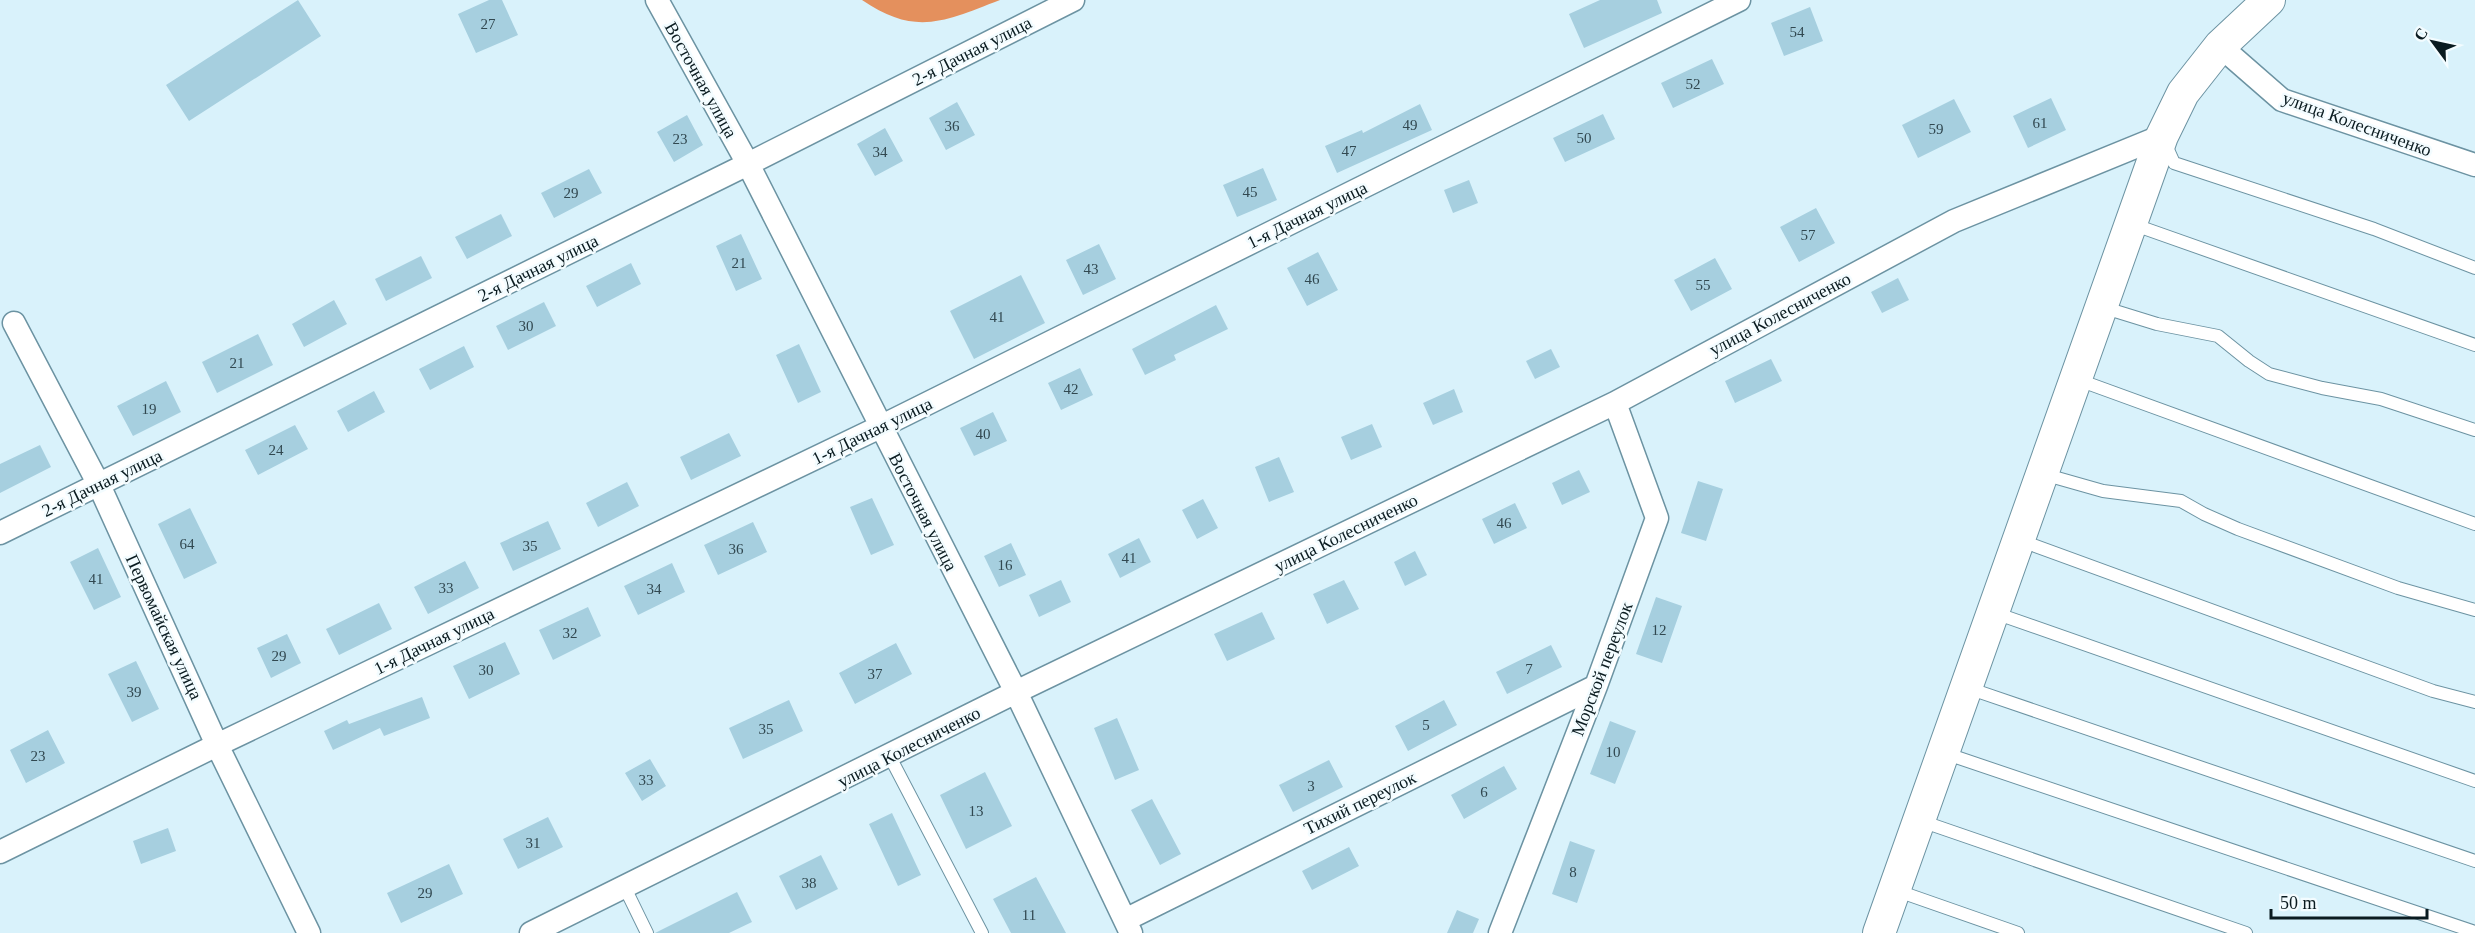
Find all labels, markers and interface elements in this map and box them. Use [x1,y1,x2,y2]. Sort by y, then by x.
street label: 2-я Дачная улица [909,12,1035,90]
north arrow [2403,12,2463,72]
house number: 27 [481,16,496,32]
street label: Восточная улица [661,19,741,141]
house number: 54 [1790,24,1805,40]
text: С [2411,25,2431,44]
house number: 52 [1686,76,1701,92]
street label: улица Колесниченко [2280,88,2434,160]
house number: 61 [2033,115,2048,131]
house number: 49 [1403,117,1418,133]
house number: 36 [945,118,960,134]
house number: 59 [1929,121,1944,137]
house number: 50 [1577,130,1592,146]
house number: 23 [673,131,688,147]
house number: 47 [1342,143,1357,159]
house number: 34 [873,144,888,160]
street label: 1-я Дачная улица [1244,177,1370,253]
house number: 45 [1243,184,1258,200]
house number: 29 [564,185,579,201]
house number: 57 [1801,227,1816,243]
street label: 2-я Дачная улица [475,230,601,306]
house number: 21 [732,255,747,271]
house number: 43 [1084,261,1099,277]
street label: улица Колесниченко [1706,268,1854,360]
house number: 46 [1305,271,1320,287]
house number: 55 [1696,277,1711,293]
house number: 41 [990,309,1005,325]
house number: 30 [519,318,534,334]
house number: 21 [230,355,245,371]
house number: 42 [1064,381,1079,397]
street label: 1-я Дачная улица [809,393,935,469]
house number: 19 [142,401,157,417]
house number: 40 [976,426,991,442]
house number: 24 [269,442,284,458]
street label: 2-я Дачная улица [39,445,165,521]
street label: Восточная улица [885,450,961,574]
street label: улица Колесниченко [1271,490,1421,576]
house number: 46 [1497,515,1512,531]
house number: 64 [180,536,195,552]
house number: 35 [523,538,538,554]
house number: 36 [729,541,744,557]
house number: 41 [1122,550,1137,566]
street label: Первомайская улица [122,551,206,703]
house number: 16 [998,557,1013,573]
house number: 41 [89,571,104,587]
house number: 33 [439,580,454,596]
house number: 34 [647,581,662,597]
street label: Морской переулок [1567,599,1637,739]
street label: 1-я Дачная улица [371,603,497,679]
house number: 12 [1652,622,1667,638]
house number: 32 [563,625,578,641]
house number: 29 [272,648,287,664]
house number: 7 [1525,661,1533,677]
house number: 30 [479,662,494,678]
house number: 37 [868,666,883,682]
house number: 39 [127,684,142,700]
street label: улица Колесниченко [835,702,983,792]
house number: 5 [1422,717,1430,733]
house number: 35 [759,721,774,737]
house number: 10 [1606,744,1621,760]
house number: 23 [31,748,46,764]
street label: Тихий переулок [1301,767,1419,839]
house number: 33 [639,772,654,788]
house number: 3 [1307,778,1315,794]
house number: 6 [1480,784,1488,800]
house number: 13 [969,803,984,819]
house number: 31 [526,835,541,851]
house number: 8 [1569,864,1577,880]
house number: 38 [802,875,817,891]
scale bar [2271,882,2427,920]
house number: 29 [418,885,433,901]
text: 50 m [2280,893,2317,913]
house number: 11 [1022,907,1036,923]

